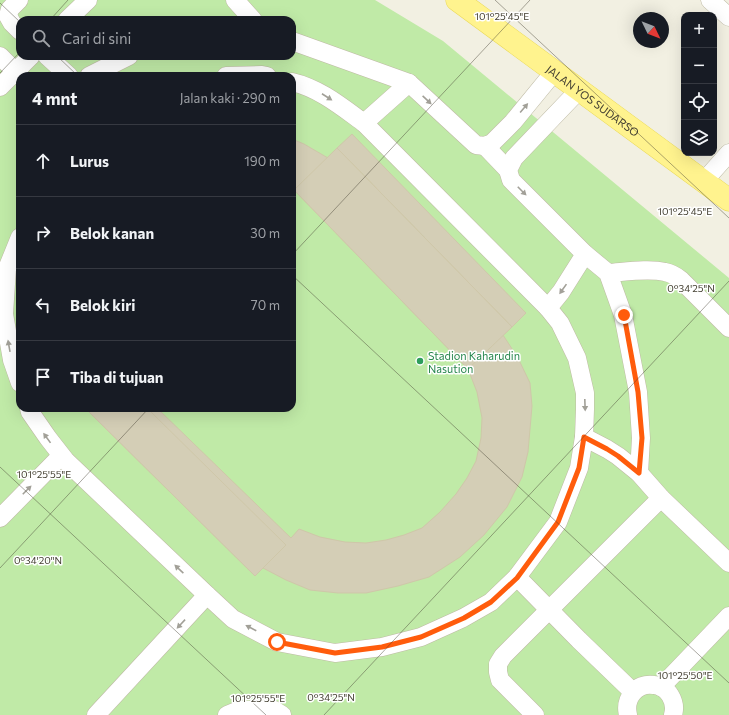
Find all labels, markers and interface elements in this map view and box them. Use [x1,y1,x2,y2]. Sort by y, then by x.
text: 101°25'45"E [475,10,529,22]
north arrow [633,12,669,48]
map controls [681,12,717,156]
button: + [681,12,717,48]
search box [16,16,296,60]
icon: search [30,27,52,49]
text: Cari di sini [62,29,131,47]
button: − [681,48,717,84]
street label: JALAN YOS SUDARSO [544,62,642,139]
button: locate [681,84,717,120]
text: 4 mnt [32,88,78,109]
text: Jalan kaki · 290 m [180,90,280,106]
one-way arrow [322,93,333,101]
one-way arrow [422,96,432,105]
one-way arrow [519,103,528,114]
button: layers [681,120,717,156]
icon: ahead [32,150,54,172]
text: Lurus [70,152,109,170]
text: 190 m [244,153,280,169]
one-way arrow [517,186,527,196]
text: 101°25'45"E [658,205,712,217]
icon: right [32,222,54,244]
text: Belok kanan [70,224,154,242]
text: 30 m [250,225,280,241]
text: 0°34'25"N [667,282,715,294]
one-way arrow [559,284,567,294]
icon: left [32,294,54,316]
text: Belok kiri [70,296,136,314]
text: 70 m [251,297,280,313]
route end [615,306,633,324]
one-way arrow [6,340,12,352]
place label: Stadion Kaharudin Nasution [428,349,520,375]
marker: Stadion Kaharudin Nasution [415,356,425,366]
icon: arrive [32,366,54,388]
text: Tiba di tujuan [70,368,164,386]
one-way arrow [582,399,588,412]
one-way arrow [43,432,51,443]
text: 101°25'55"E [17,468,71,480]
one-way arrow [22,485,32,495]
text: 0°34'20"N [14,554,62,566]
one-way arrow [174,564,184,573]
one-way arrow [176,619,186,629]
one-way arrow [246,625,257,632]
route start [268,633,286,651]
text: 101°25'50"E [657,669,713,681]
text: 0°34'25"N [307,691,355,703]
text: 101°25'55"E [231,692,285,704]

